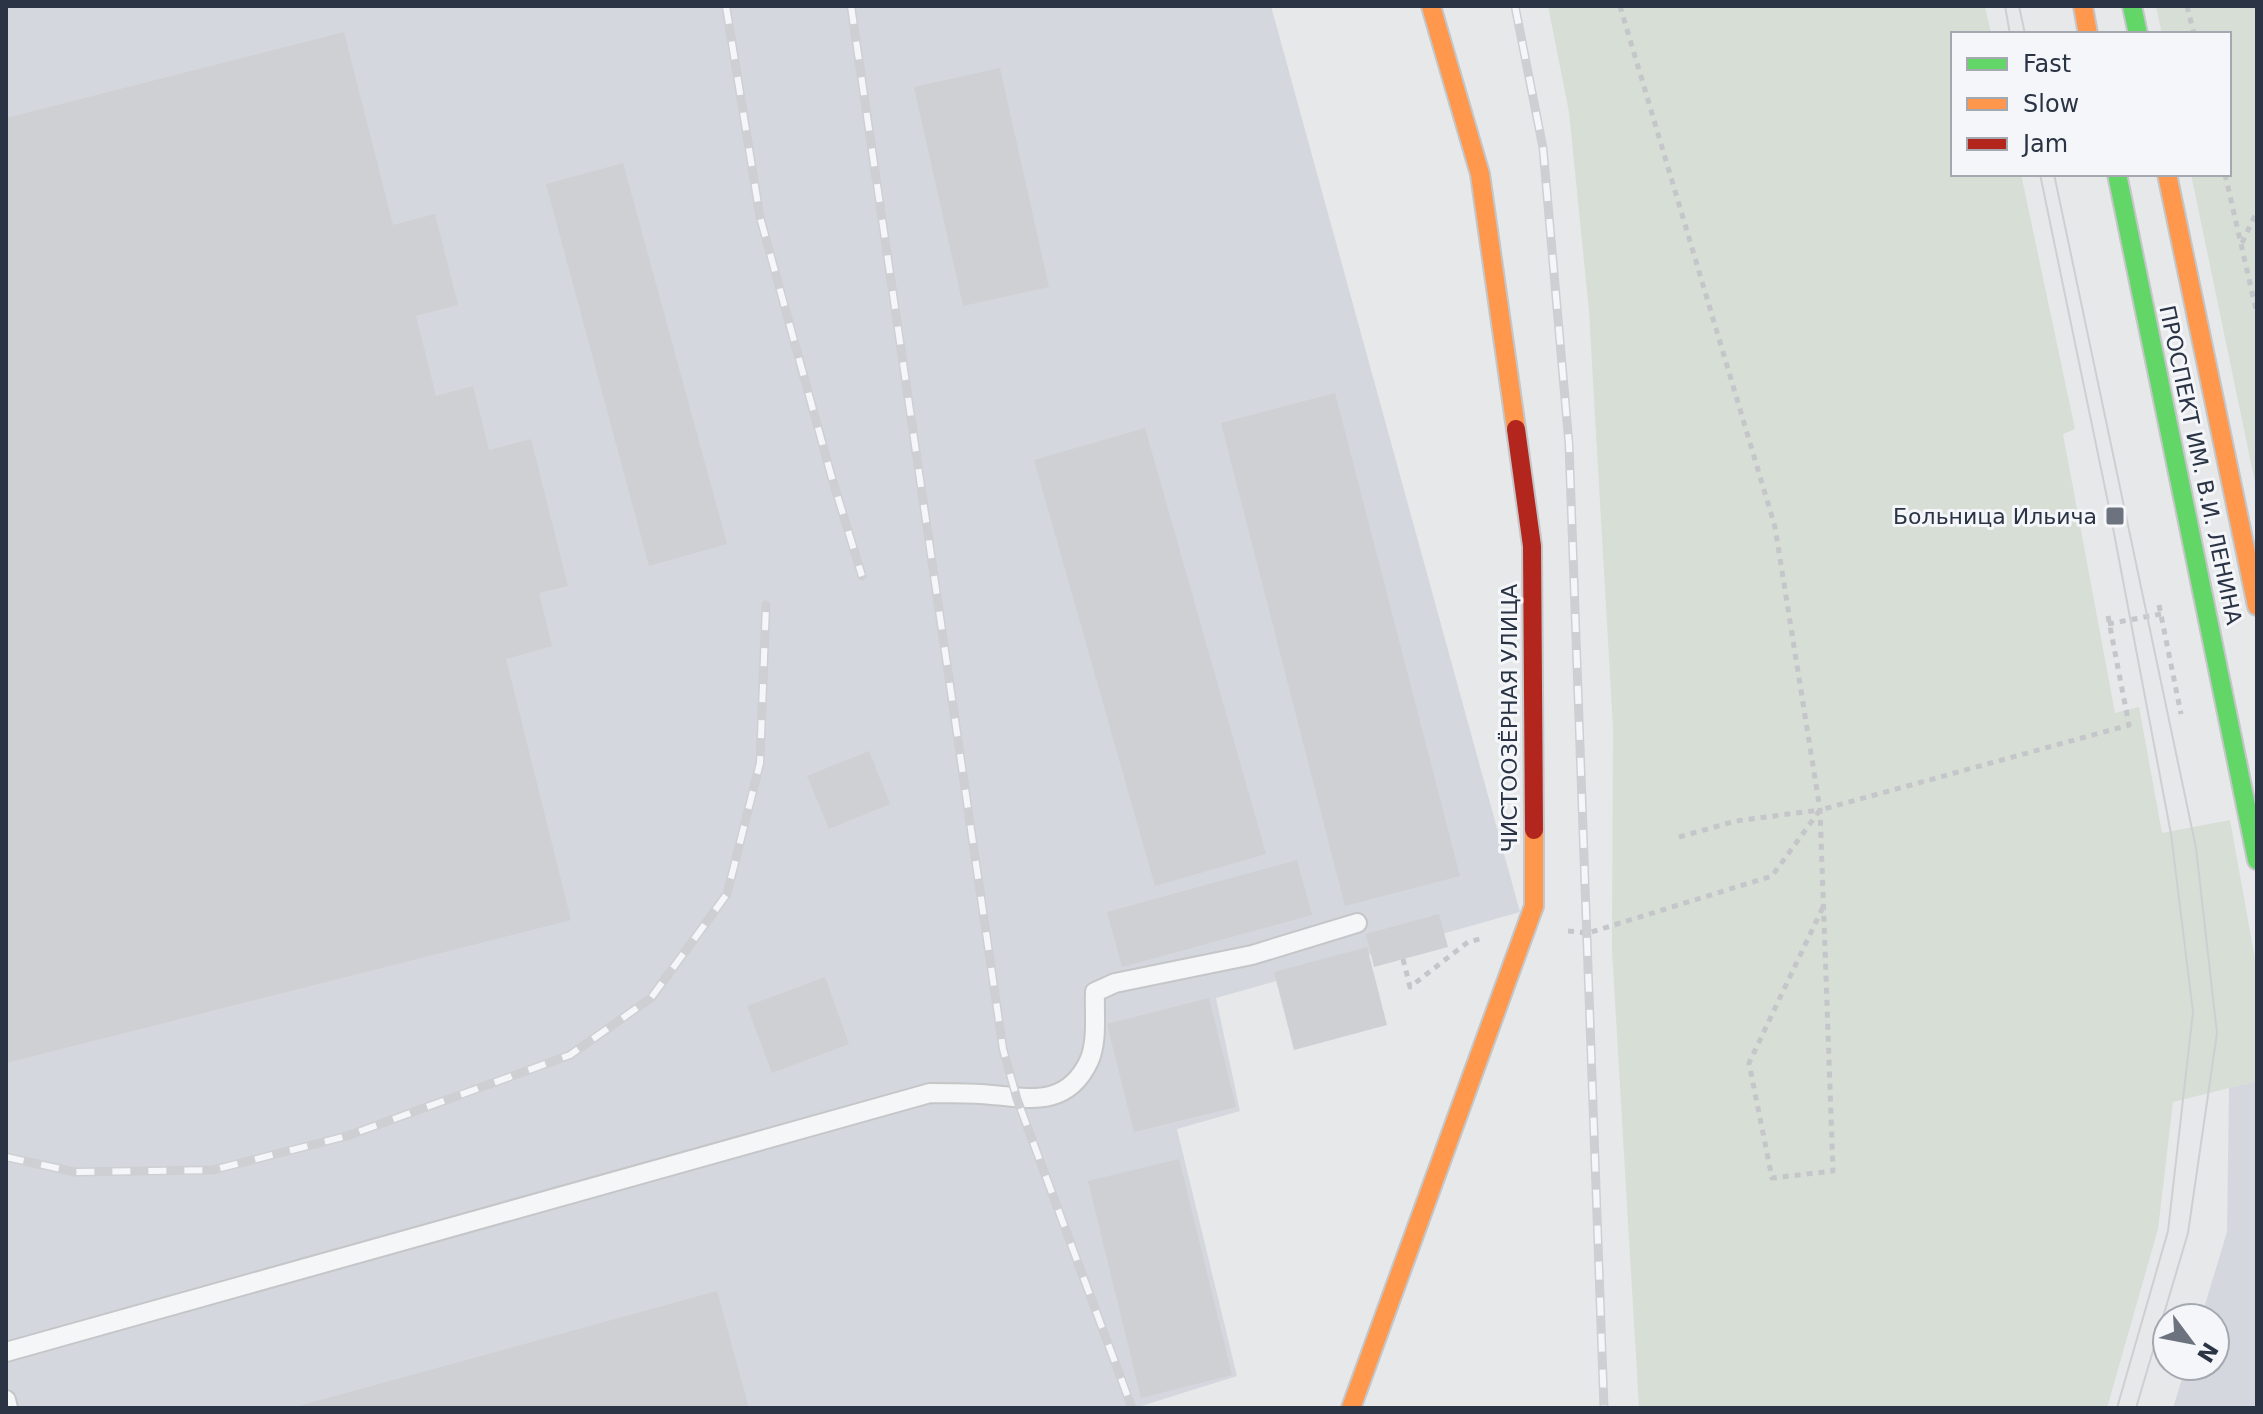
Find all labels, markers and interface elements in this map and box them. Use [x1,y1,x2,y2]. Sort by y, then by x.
legend [1951,32,2231,176]
text: Fast [2023,50,2071,78]
text: Slow [2023,90,2079,118]
text: Jam [2021,130,2068,158]
street label: ПРОСПЕКТ ИМ. В.И. ЛЕНИНА [2154,303,2247,627]
place label: Больница Ильича [1893,504,2097,529]
marker: Больница Ильича [2104,505,2126,527]
street label: ЧИСТООЗЁРНАЯ УЛИЦА [1497,584,1522,852]
north arrow [2151,1302,2231,1382]
text: N [2192,1338,2223,1367]

